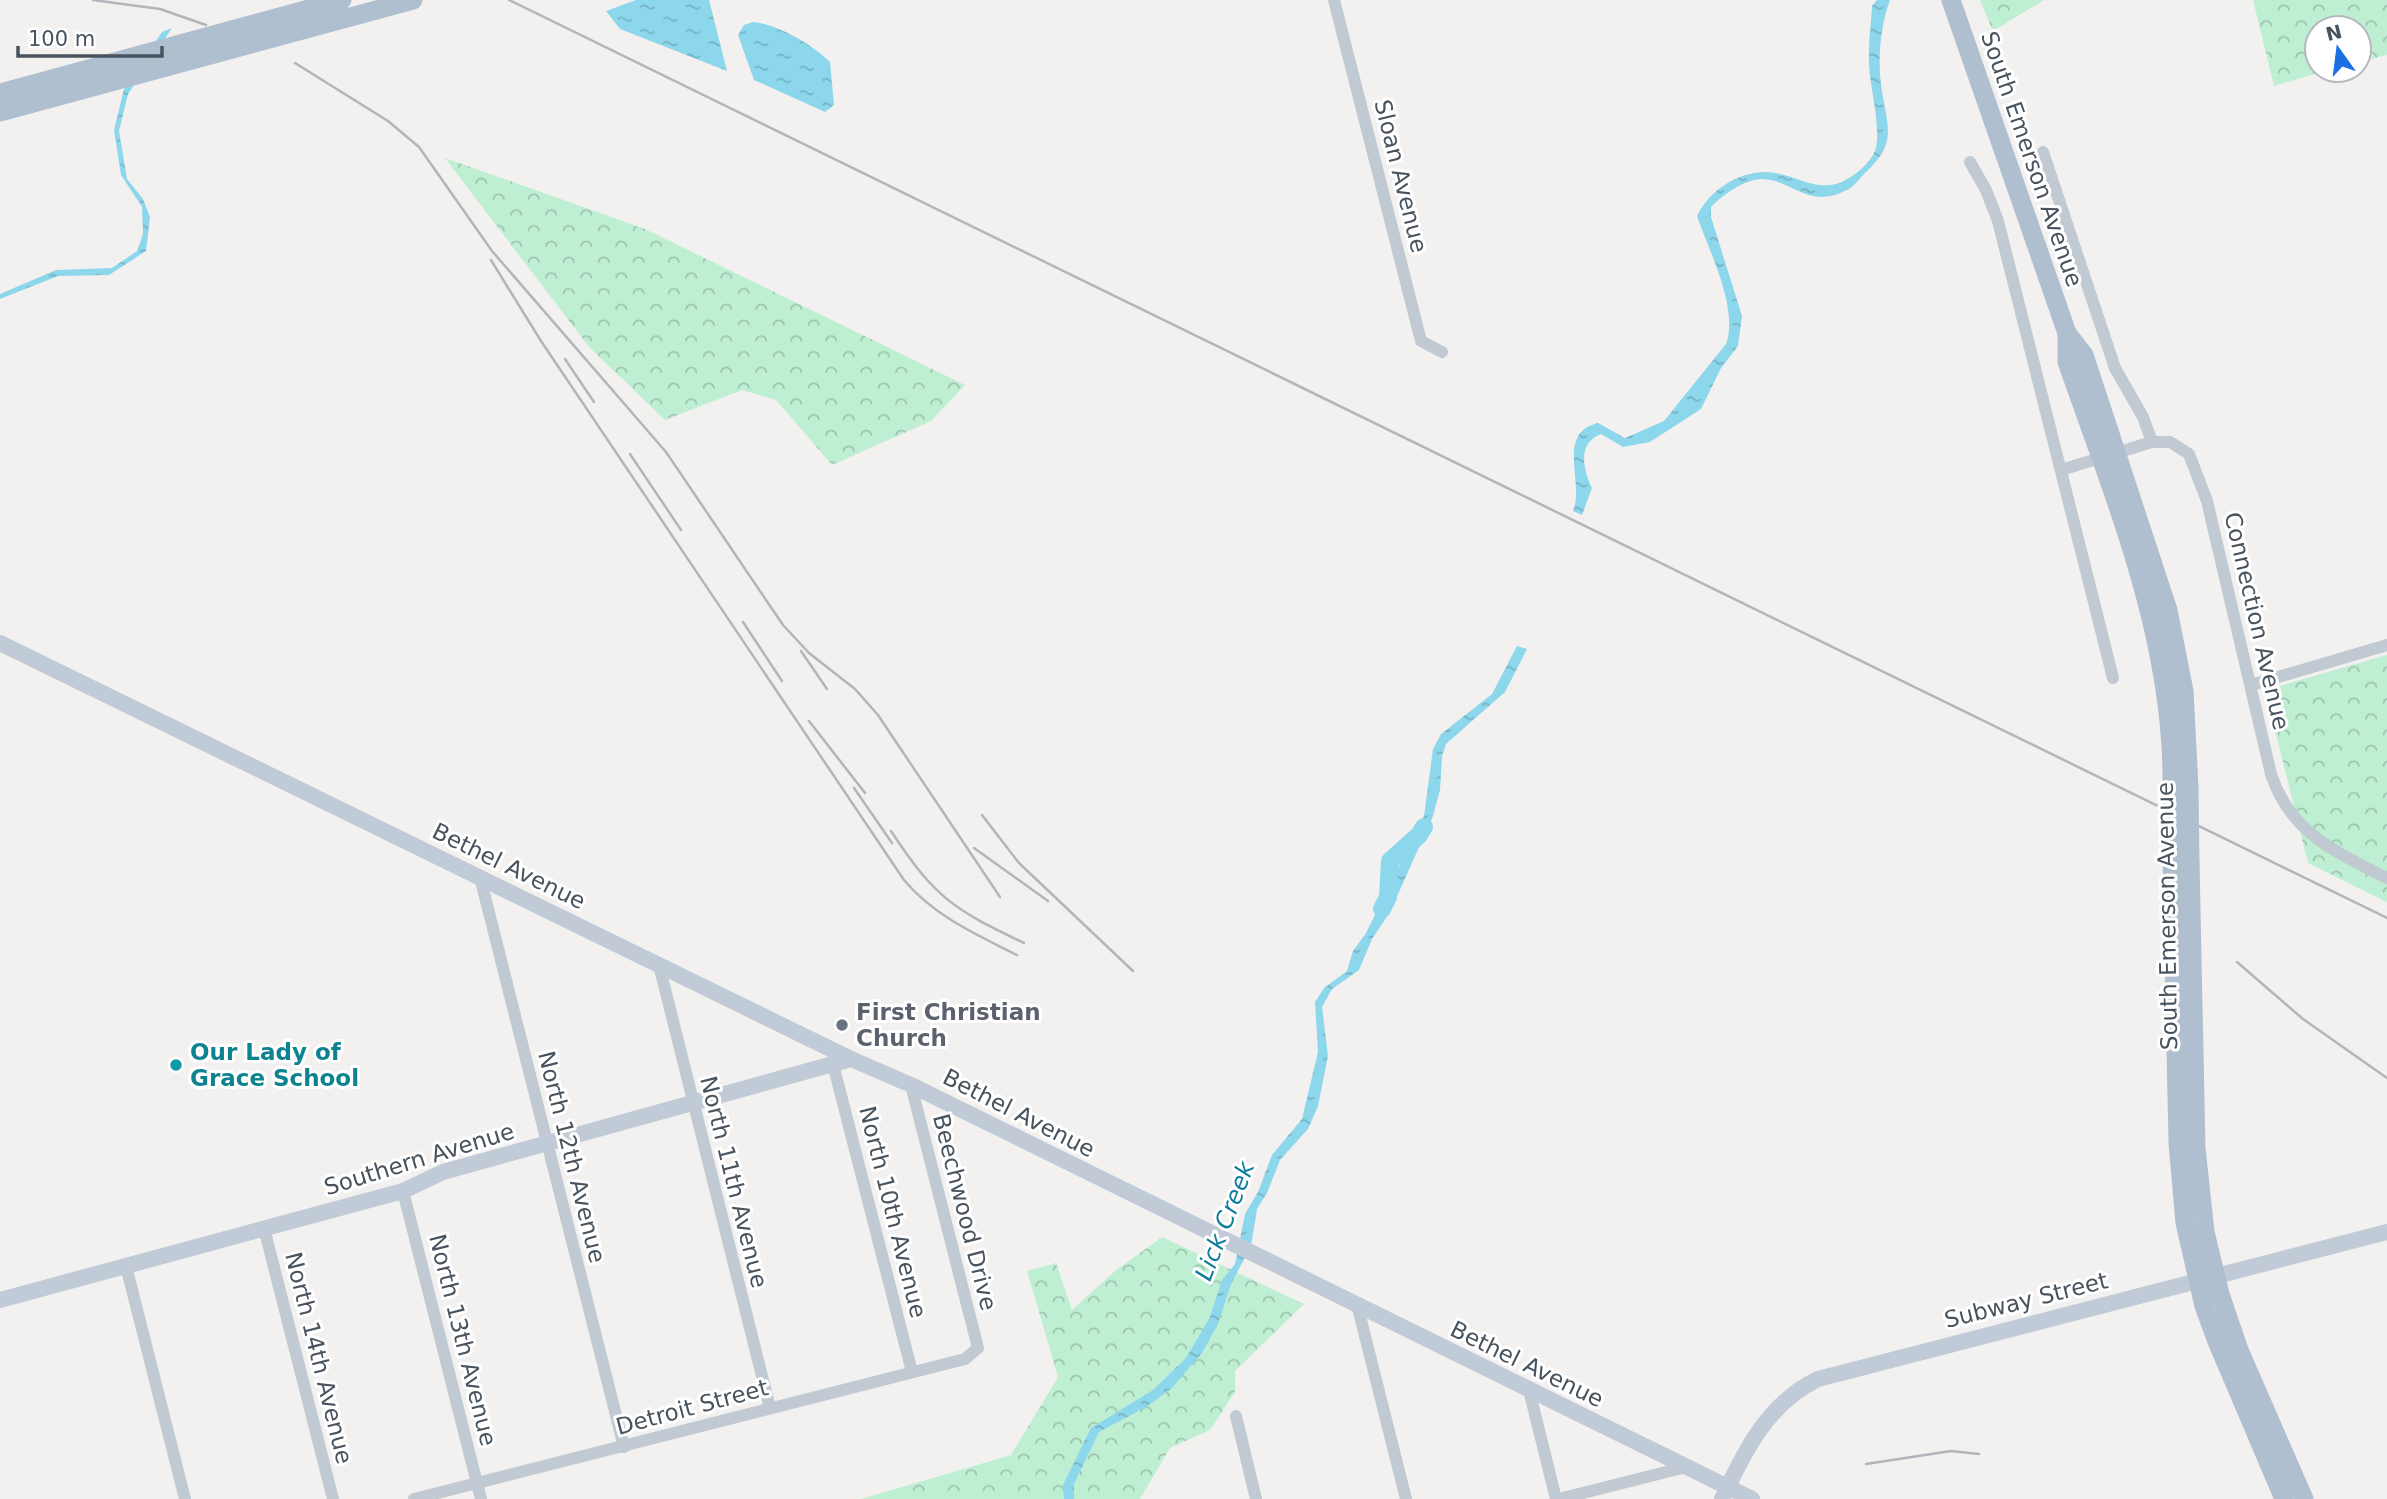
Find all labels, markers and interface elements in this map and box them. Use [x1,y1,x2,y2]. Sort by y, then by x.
scale bar [18,14,161,58]
north arrow [2303,14,2373,84]
text: N [2324,20,2344,45]
text: 100 m [28,27,95,51]
street label: South Emerson Avenue [1976,28,2088,290]
street label: Sloan Avenue [1369,97,1433,255]
street label: Connection Avenue [2219,509,2295,733]
street label: South Emerson Avenue [2152,782,2182,1050]
street label: Bethel Avenue [428,818,590,914]
place label: First Christian Church [856,999,1041,1051]
marker: First Christian Church [834,1017,850,1033]
place label: Our Lady of Grace School [190,1039,359,1091]
street label: North 12th Avenue [533,1048,611,1266]
marker: Our Lady of Grace School [168,1057,184,1073]
street label: Bethel Avenue [939,1064,1099,1162]
street label: North 11th Avenue [695,1073,773,1291]
street label: North 10th Avenue [854,1103,932,1321]
street label: Beechwood Drive [928,1111,1002,1313]
street label: Southern Avenue [321,1118,517,1200]
water label: Lick Creek [1190,1157,1261,1284]
street label: North 13th Avenue [424,1231,502,1449]
street label: North 14th Avenue [280,1249,358,1467]
street label: Subway Street [1942,1267,2110,1333]
street label: Bethel Avenue [1446,1316,1608,1412]
street label: Detroit Street [613,1374,771,1440]

